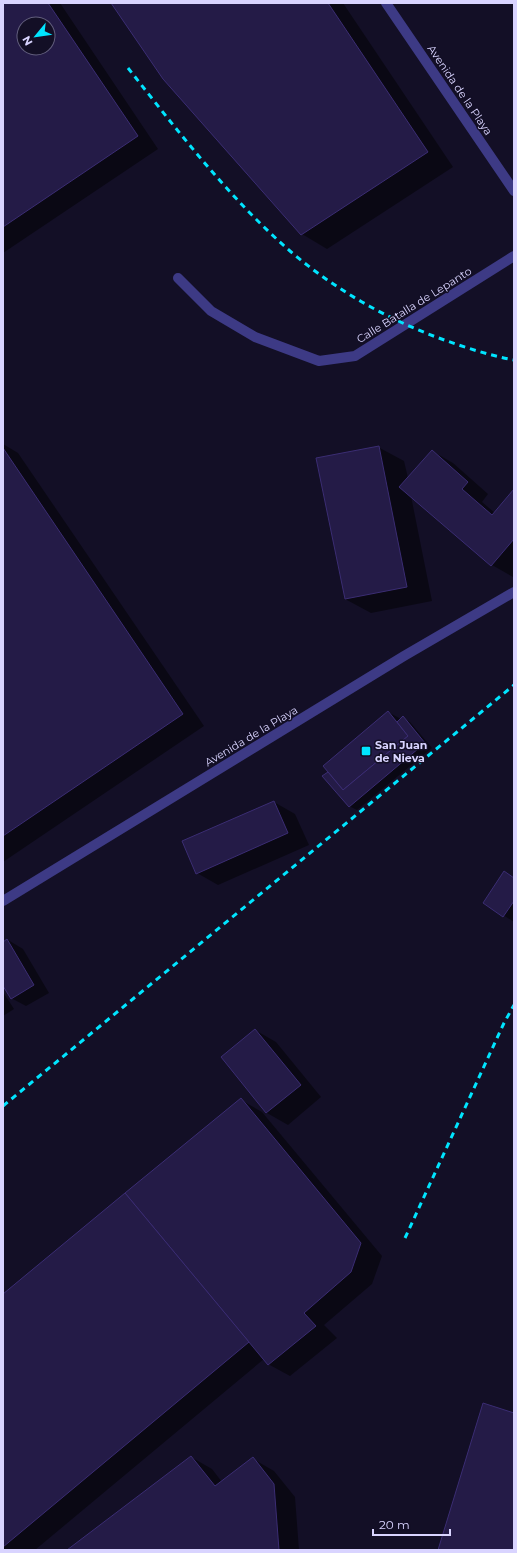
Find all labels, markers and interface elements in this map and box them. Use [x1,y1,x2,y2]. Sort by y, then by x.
north arrow [16,16,56,56]
text: N [19,34,36,48]
street label: Avenida de la Playa [425,42,495,138]
street label: Calle Batalla de Lepanto [354,264,474,346]
street label: Avenida de la Playa [202,703,300,769]
place label: San Juan de Nieva [375,738,427,765]
marker: San Juan de Nieva [360,745,372,757]
scale bar [373,1511,450,1537]
text: 20 m [379,1517,410,1532]

